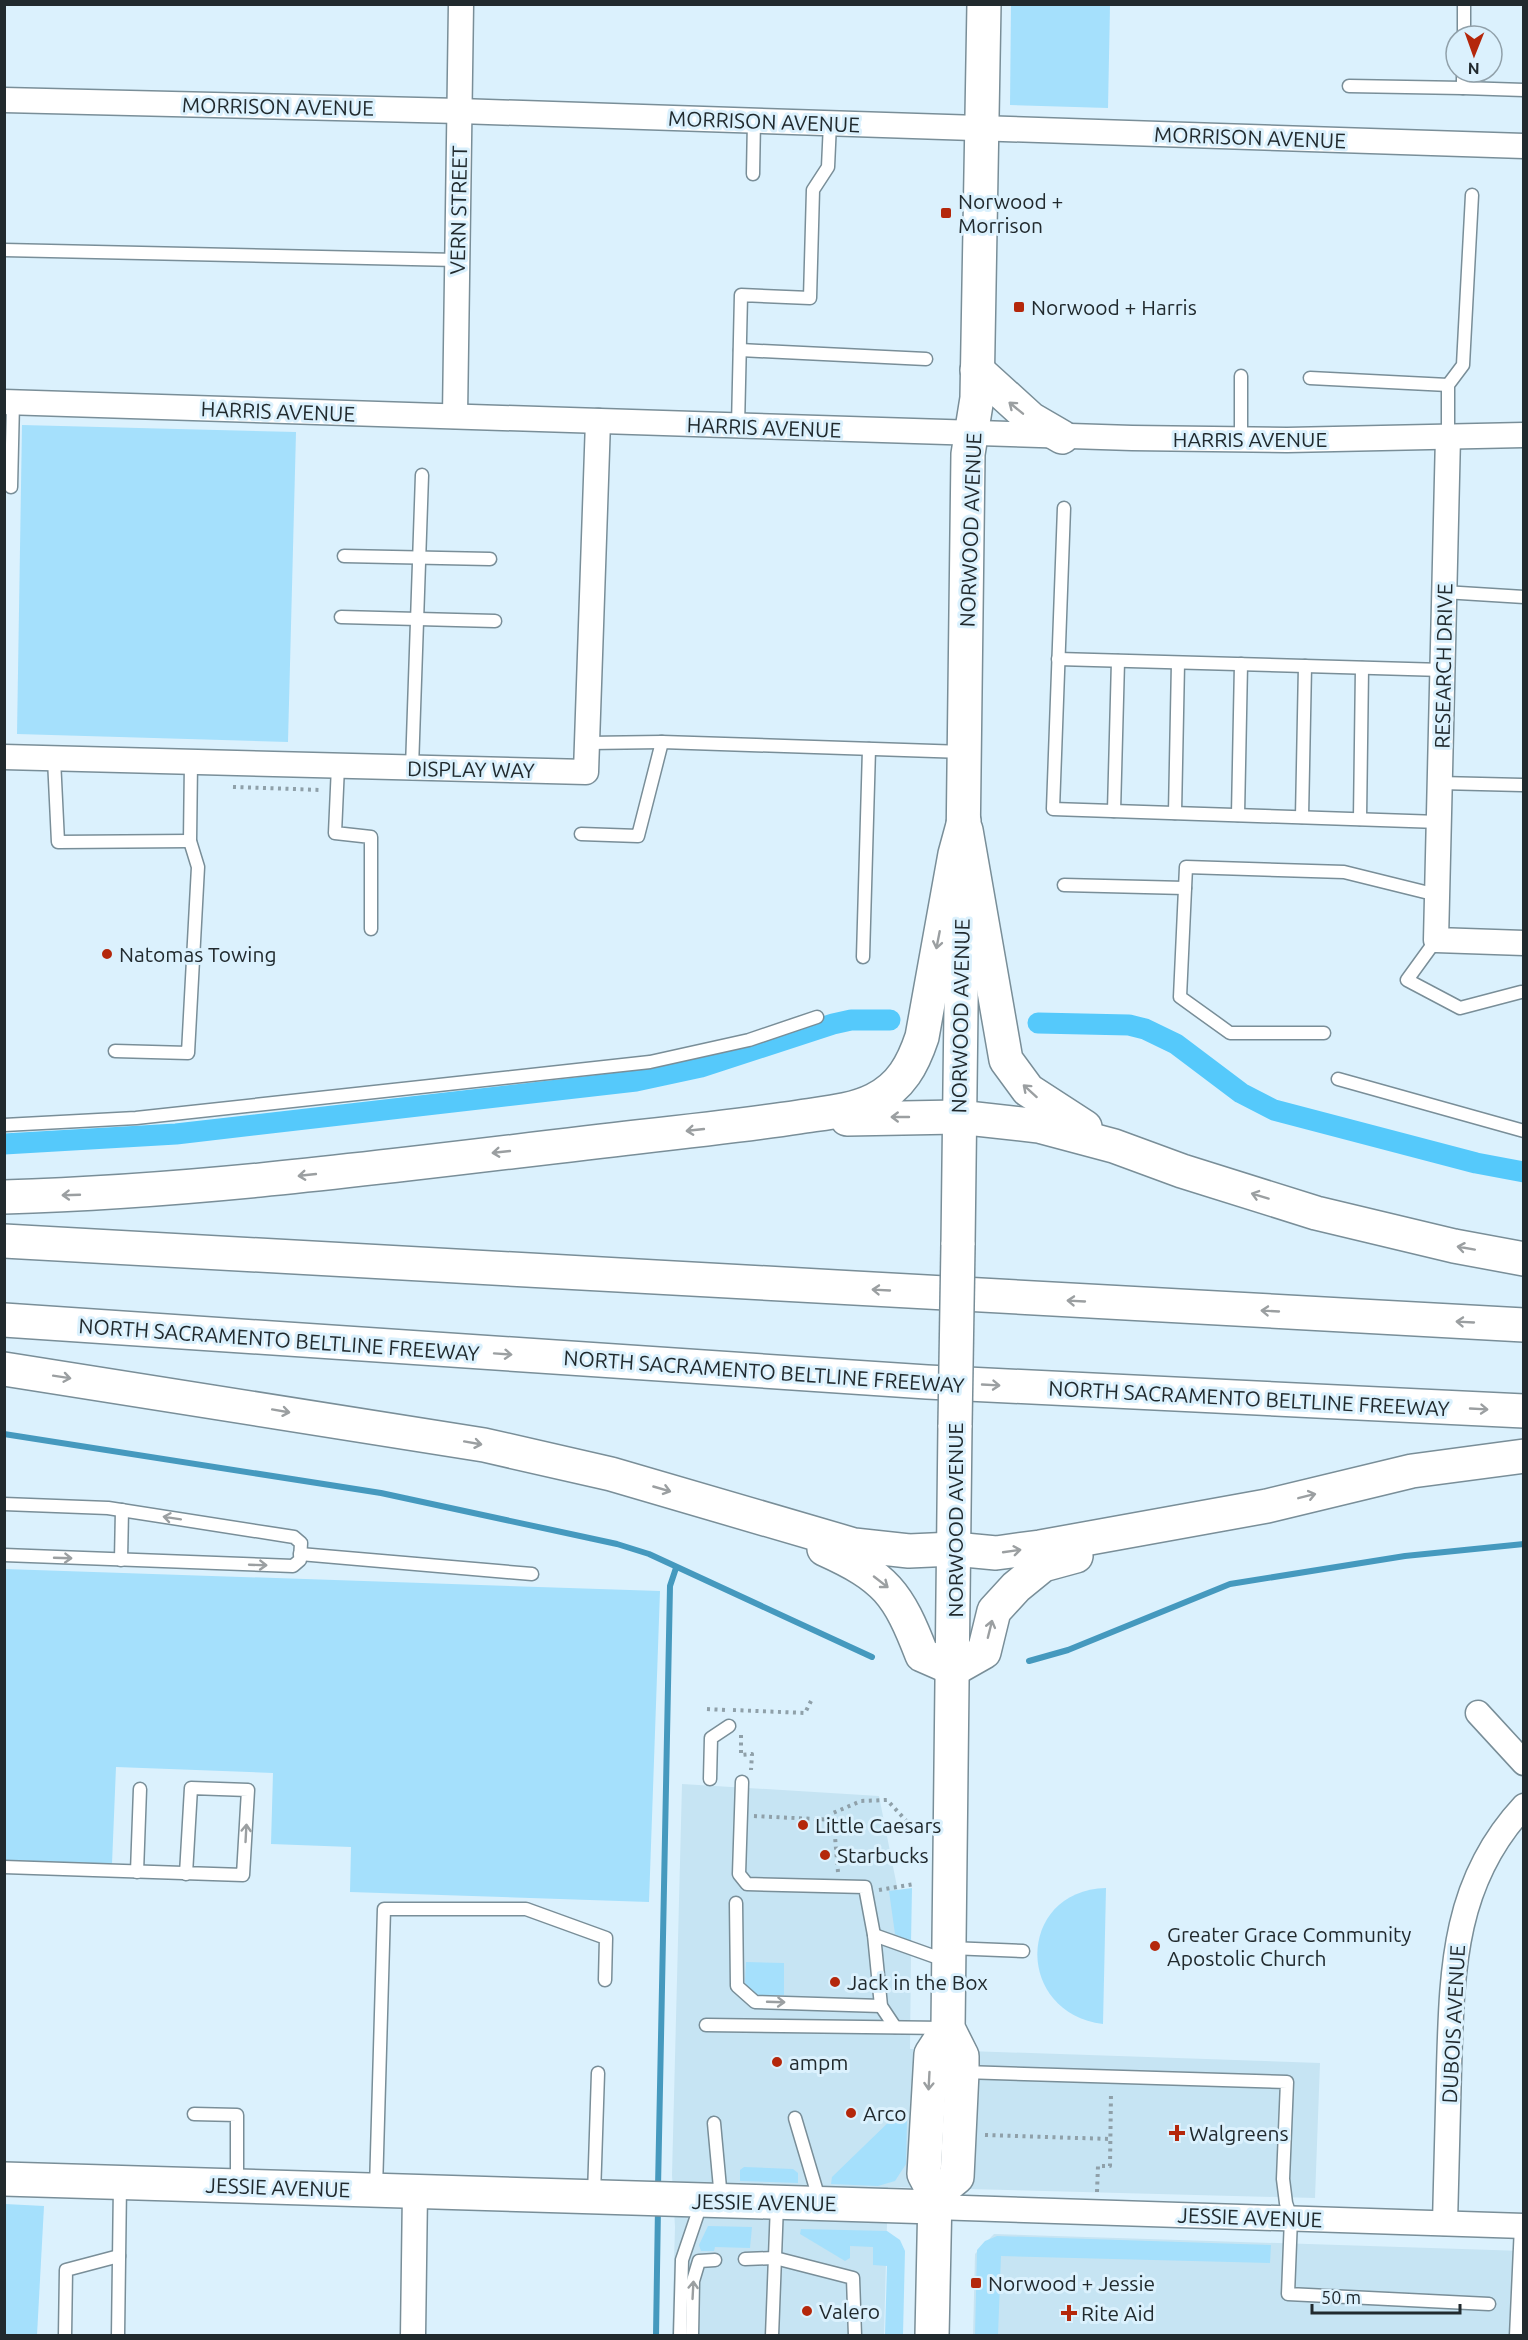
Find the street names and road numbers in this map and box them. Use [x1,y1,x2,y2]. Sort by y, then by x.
street label: MORRISON AVENUE [182,92,374,120]
street label: MORRISON AVENUE [668,106,860,136]
street label: MORRISON AVENUE [1154,122,1346,152]
street label: VERN STREET [445,145,471,275]
street label: HARRIS AVENUE [200,396,356,426]
street label: HARRIS AVENUE [686,412,842,442]
street label: HARRIS AVENUE [1173,427,1327,451]
street label: NORWOOD AVENUE [955,432,985,628]
street label: RESEARCH DRIVE [1430,583,1456,749]
street label: DISPLAY WAY [407,756,535,782]
street label: NORWOOD AVENUE [946,918,974,1114]
street label: NORTH SACRAMENTO BELTLINE FREEWAY [78,1313,480,1365]
street label: NORTH SACRAMENTO BELTLINE FREEWAY [563,1345,965,1397]
street label: NORTH SACRAMENTO BELTLINE FREEWAY [1048,1376,1450,1420]
street label: NORWOOD AVENUE [943,1423,967,1617]
street label: DUBOIS AVENUE [1437,1944,1469,2104]
street label: JESSIE AVENUE [205,2172,351,2202]
street label: JESSIE AVENUE [691,2189,837,2215]
street label: JESSIE AVENUE [1177,2202,1323,2232]

